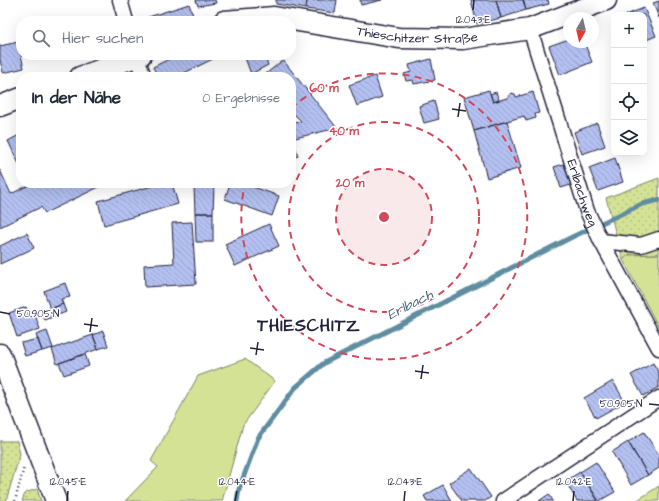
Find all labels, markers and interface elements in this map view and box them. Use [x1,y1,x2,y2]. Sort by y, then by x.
north arrow [563,12,599,48]
map controls [611,12,647,156]
button: + [611,12,647,48]
text: 12.043°E [456,13,490,27]
search box [16,16,296,60]
street label: Thieschitzer Straße [355,22,479,48]
icon: search [30,27,52,49]
text: Hier suchen [62,28,143,49]
button: − [611,48,647,84]
text: 60 m [309,80,339,97]
button: locate [611,84,647,120]
text: In der Nähe [32,86,121,110]
text: 0 Ergebnisse [202,89,280,107]
button: layers [611,120,647,156]
text: 40 m [329,123,360,140]
street label: Erlbachweg [562,157,602,230]
text: 20 m [335,175,365,192]
centre of rings [377,210,391,224]
water label: Erlbach [384,284,437,325]
text: 50.905°N [17,307,59,321]
district label: THIESCHITZ [256,314,361,338]
text: 50.905°N [600,397,642,411]
text: 12.045°E [50,475,86,489]
text: 12.044°E [219,475,255,489]
text: 12.043°E [388,475,422,489]
text: 12.042°E [556,475,592,489]

